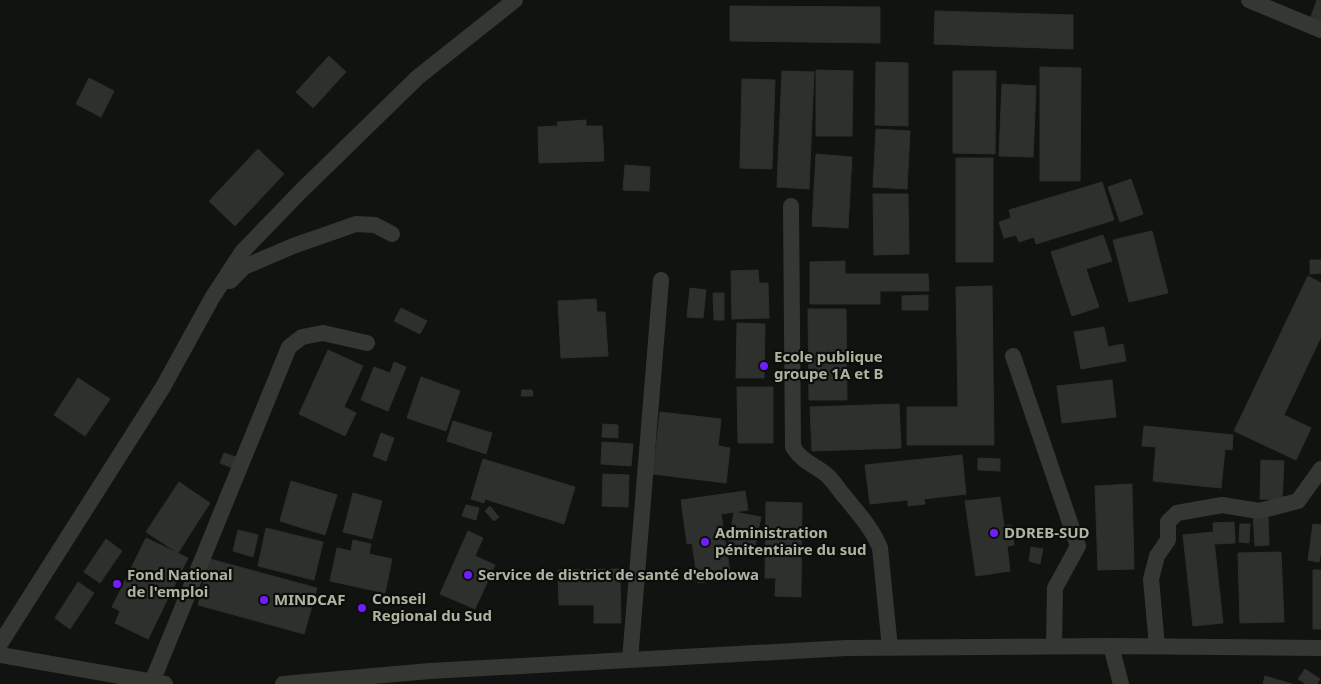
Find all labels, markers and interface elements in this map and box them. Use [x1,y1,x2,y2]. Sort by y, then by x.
place label: Ecole publique groupe 1A et B [774,346,884,383]
marker: Ecole publique groupe 1A et B [758,360,770,372]
place label: Administration pénitentiaire du sud [715,522,867,559]
place label: DDREB-SUD [1004,522,1090,542]
marker: DDREB-SUD [988,527,1000,539]
marker: Administration pénitentiaire du sud [699,536,711,548]
place label: Fond National de l'emploi [127,564,233,601]
place label: Service de district de santé d'ebolowa [478,564,759,584]
marker: Service de district de santé d'ebolowa [462,569,474,581]
marker: Fond National de l'emploi [111,578,123,590]
place label: Conseil Regional du Sud [372,588,492,625]
place label: MINDCAF [274,589,345,609]
marker: MINDCAF [258,594,270,606]
marker: Conseil Regional du Sud [356,602,368,614]

